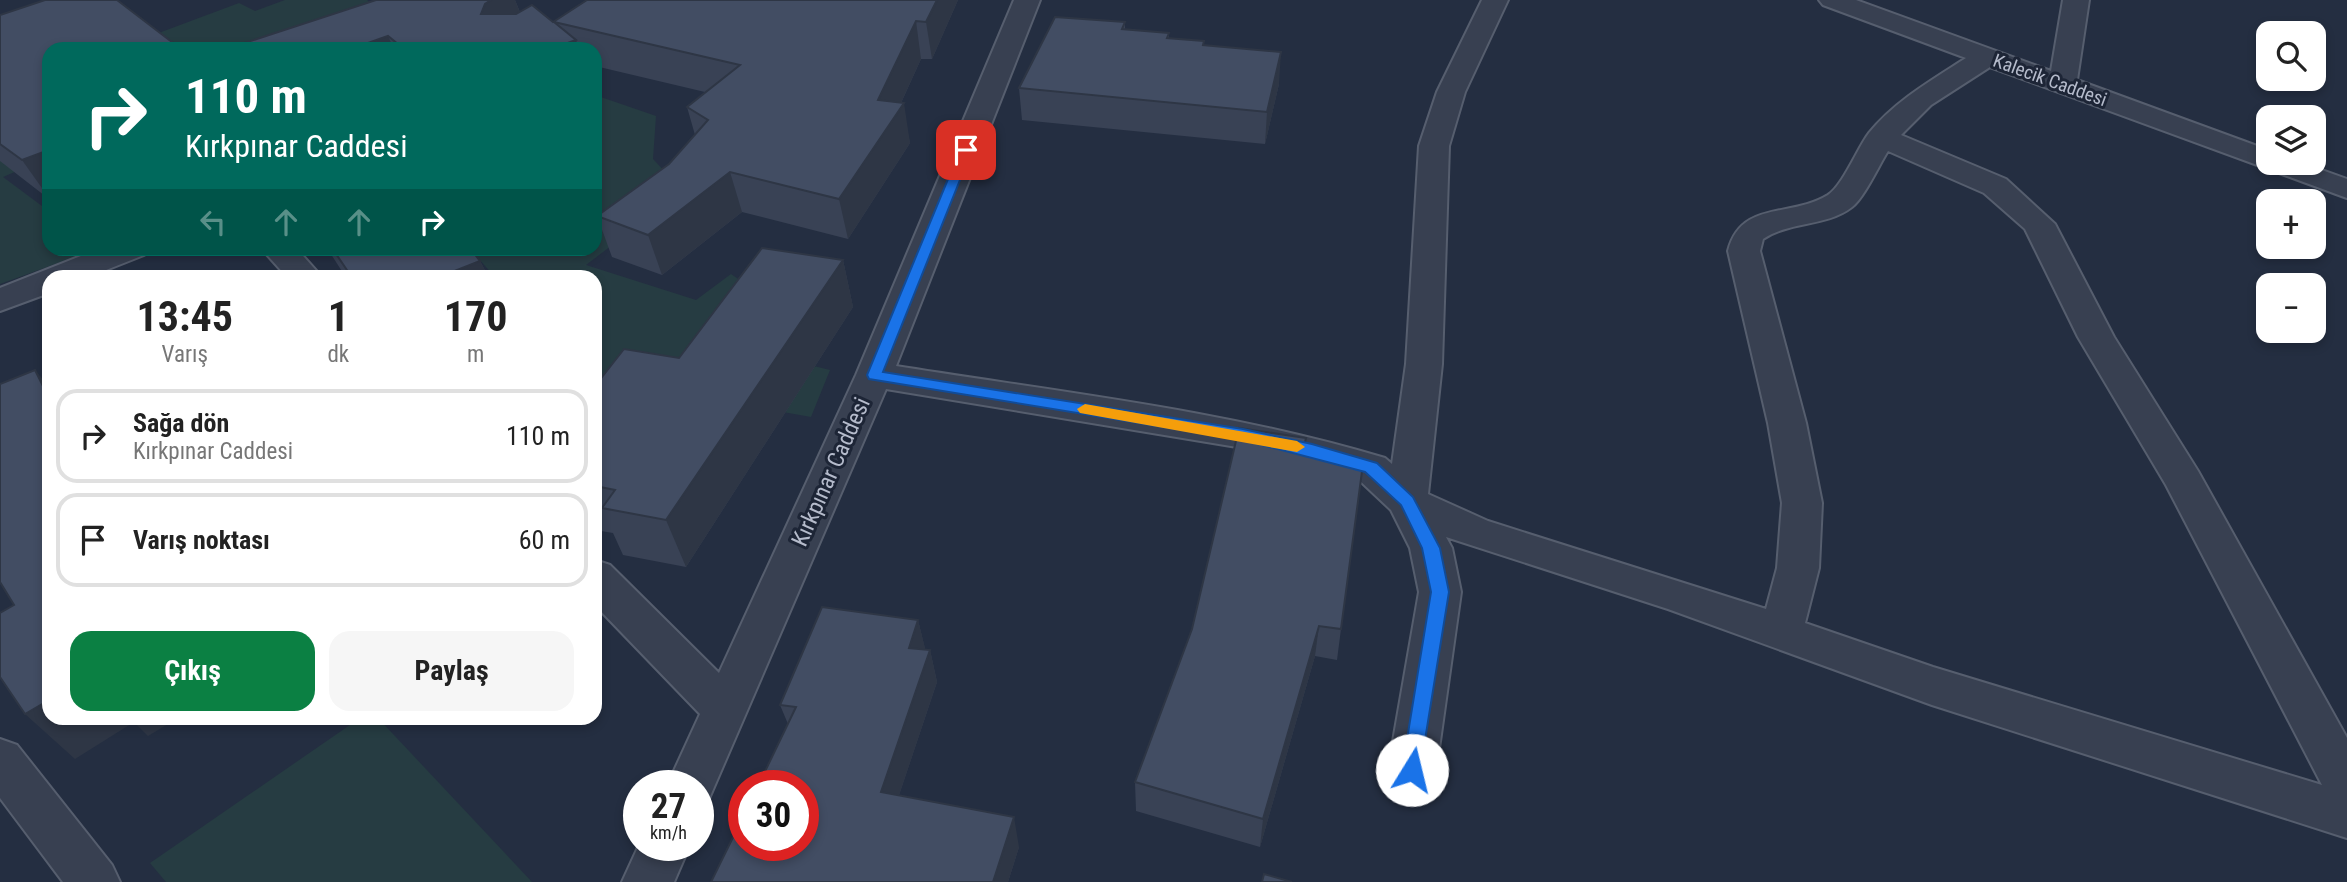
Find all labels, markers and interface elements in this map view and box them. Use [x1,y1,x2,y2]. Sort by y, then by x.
map controls [2256,21,2326,343]
button: search [2256,21,2326,91]
street label: Kalecik Caddesi [1990,49,2110,111]
text: 110 m [185,68,307,125]
icon: right [70,70,161,161]
button: layers [2256,105,2326,175]
pin [936,120,996,180]
text: Kırkpınar Caddesi [185,127,408,165]
icon: arrive [947,131,985,169]
button: + [2256,189,2326,259]
icon: left [194,203,232,241]
icon: ahead [267,203,305,241]
icon: ahead [340,203,378,241]
icon: right [413,203,451,241]
button: − [2256,273,2326,343]
text: 13:45 [137,292,233,341]
text: 1 [328,292,349,341]
text: 170 [444,292,507,341]
text: Varış [162,341,208,368]
text: dk [327,341,349,368]
text: m [467,341,484,368]
street label: Kırkpınar Caddesi [786,393,876,551]
text: Sağa dön [133,408,229,438]
icon: right [74,417,112,455]
text: 110 m [506,421,570,451]
text: Kırkpınar Caddesi [133,438,293,465]
icon: arrive [74,521,112,559]
text: Varış noktası [133,525,270,555]
text: 60 m [519,525,570,555]
button: Çıkış [70,631,315,711]
button: Paylaş [329,631,574,711]
position arrow [1375,733,1449,807]
speed limit sign: 30 [728,770,819,861]
text: 27 [651,786,686,827]
text: km/h [650,822,687,843]

